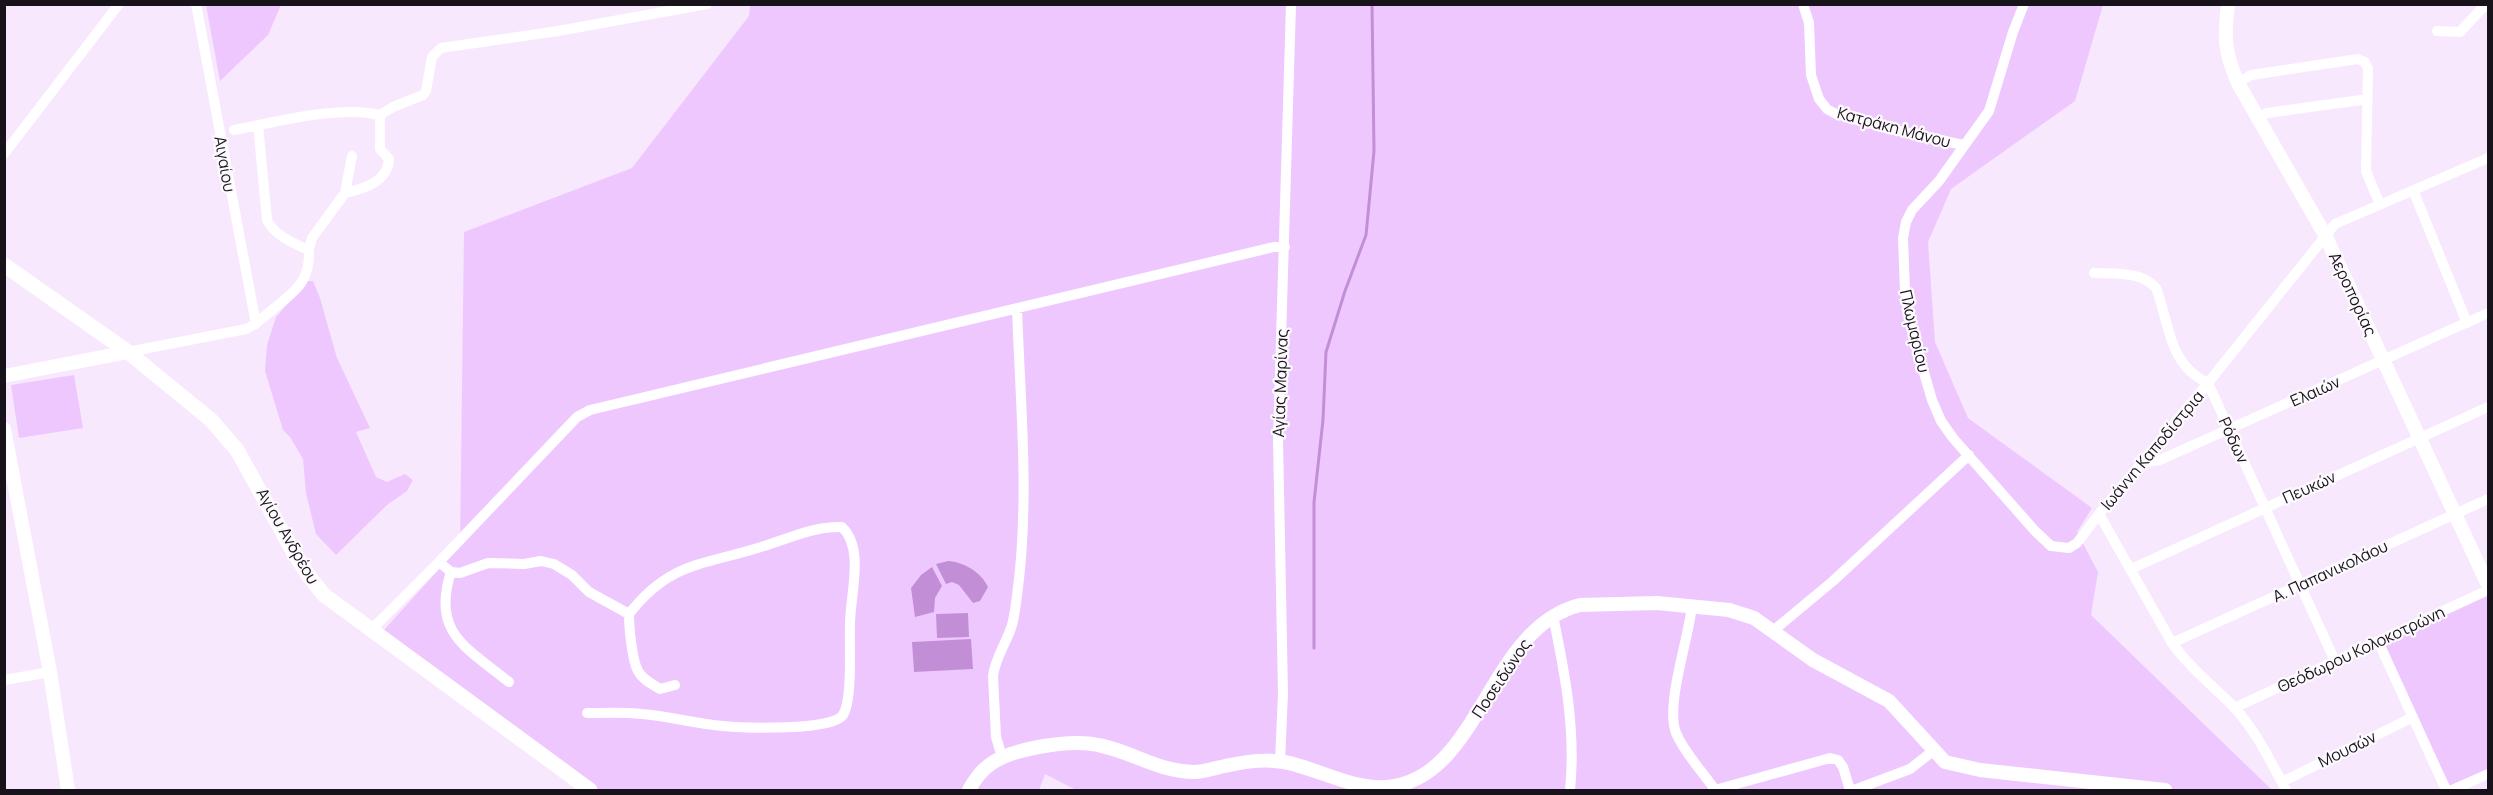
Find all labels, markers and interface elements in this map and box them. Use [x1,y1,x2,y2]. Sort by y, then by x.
street label: Κατράκη Μάνου [1835,101,1953,153]
street label: Αιγαίου [209,134,241,194]
street label: Αεροπορίας [2324,248,2382,340]
street label: Πλωμαρίου [1895,287,1935,375]
street label: Αγίας Μαρίνας [1267,328,1293,438]
street label: Ελαιών [2287,370,2343,412]
street label: Ιωάννη Καποδίστρια [2095,386,2209,514]
street label: Ρόδων [2214,413,2254,467]
street label: Πευκών [2279,465,2339,509]
street label: Αγίου Ανδρέου [252,484,324,588]
street label: Α. Παπανικολάου [2269,535,2391,607]
street label: Θεόδωρου Κολοκοτρώνη [2274,601,2448,697]
street label: Ποσειδώνος [1466,634,1536,722]
street label: Μουσών [2314,726,2380,772]

